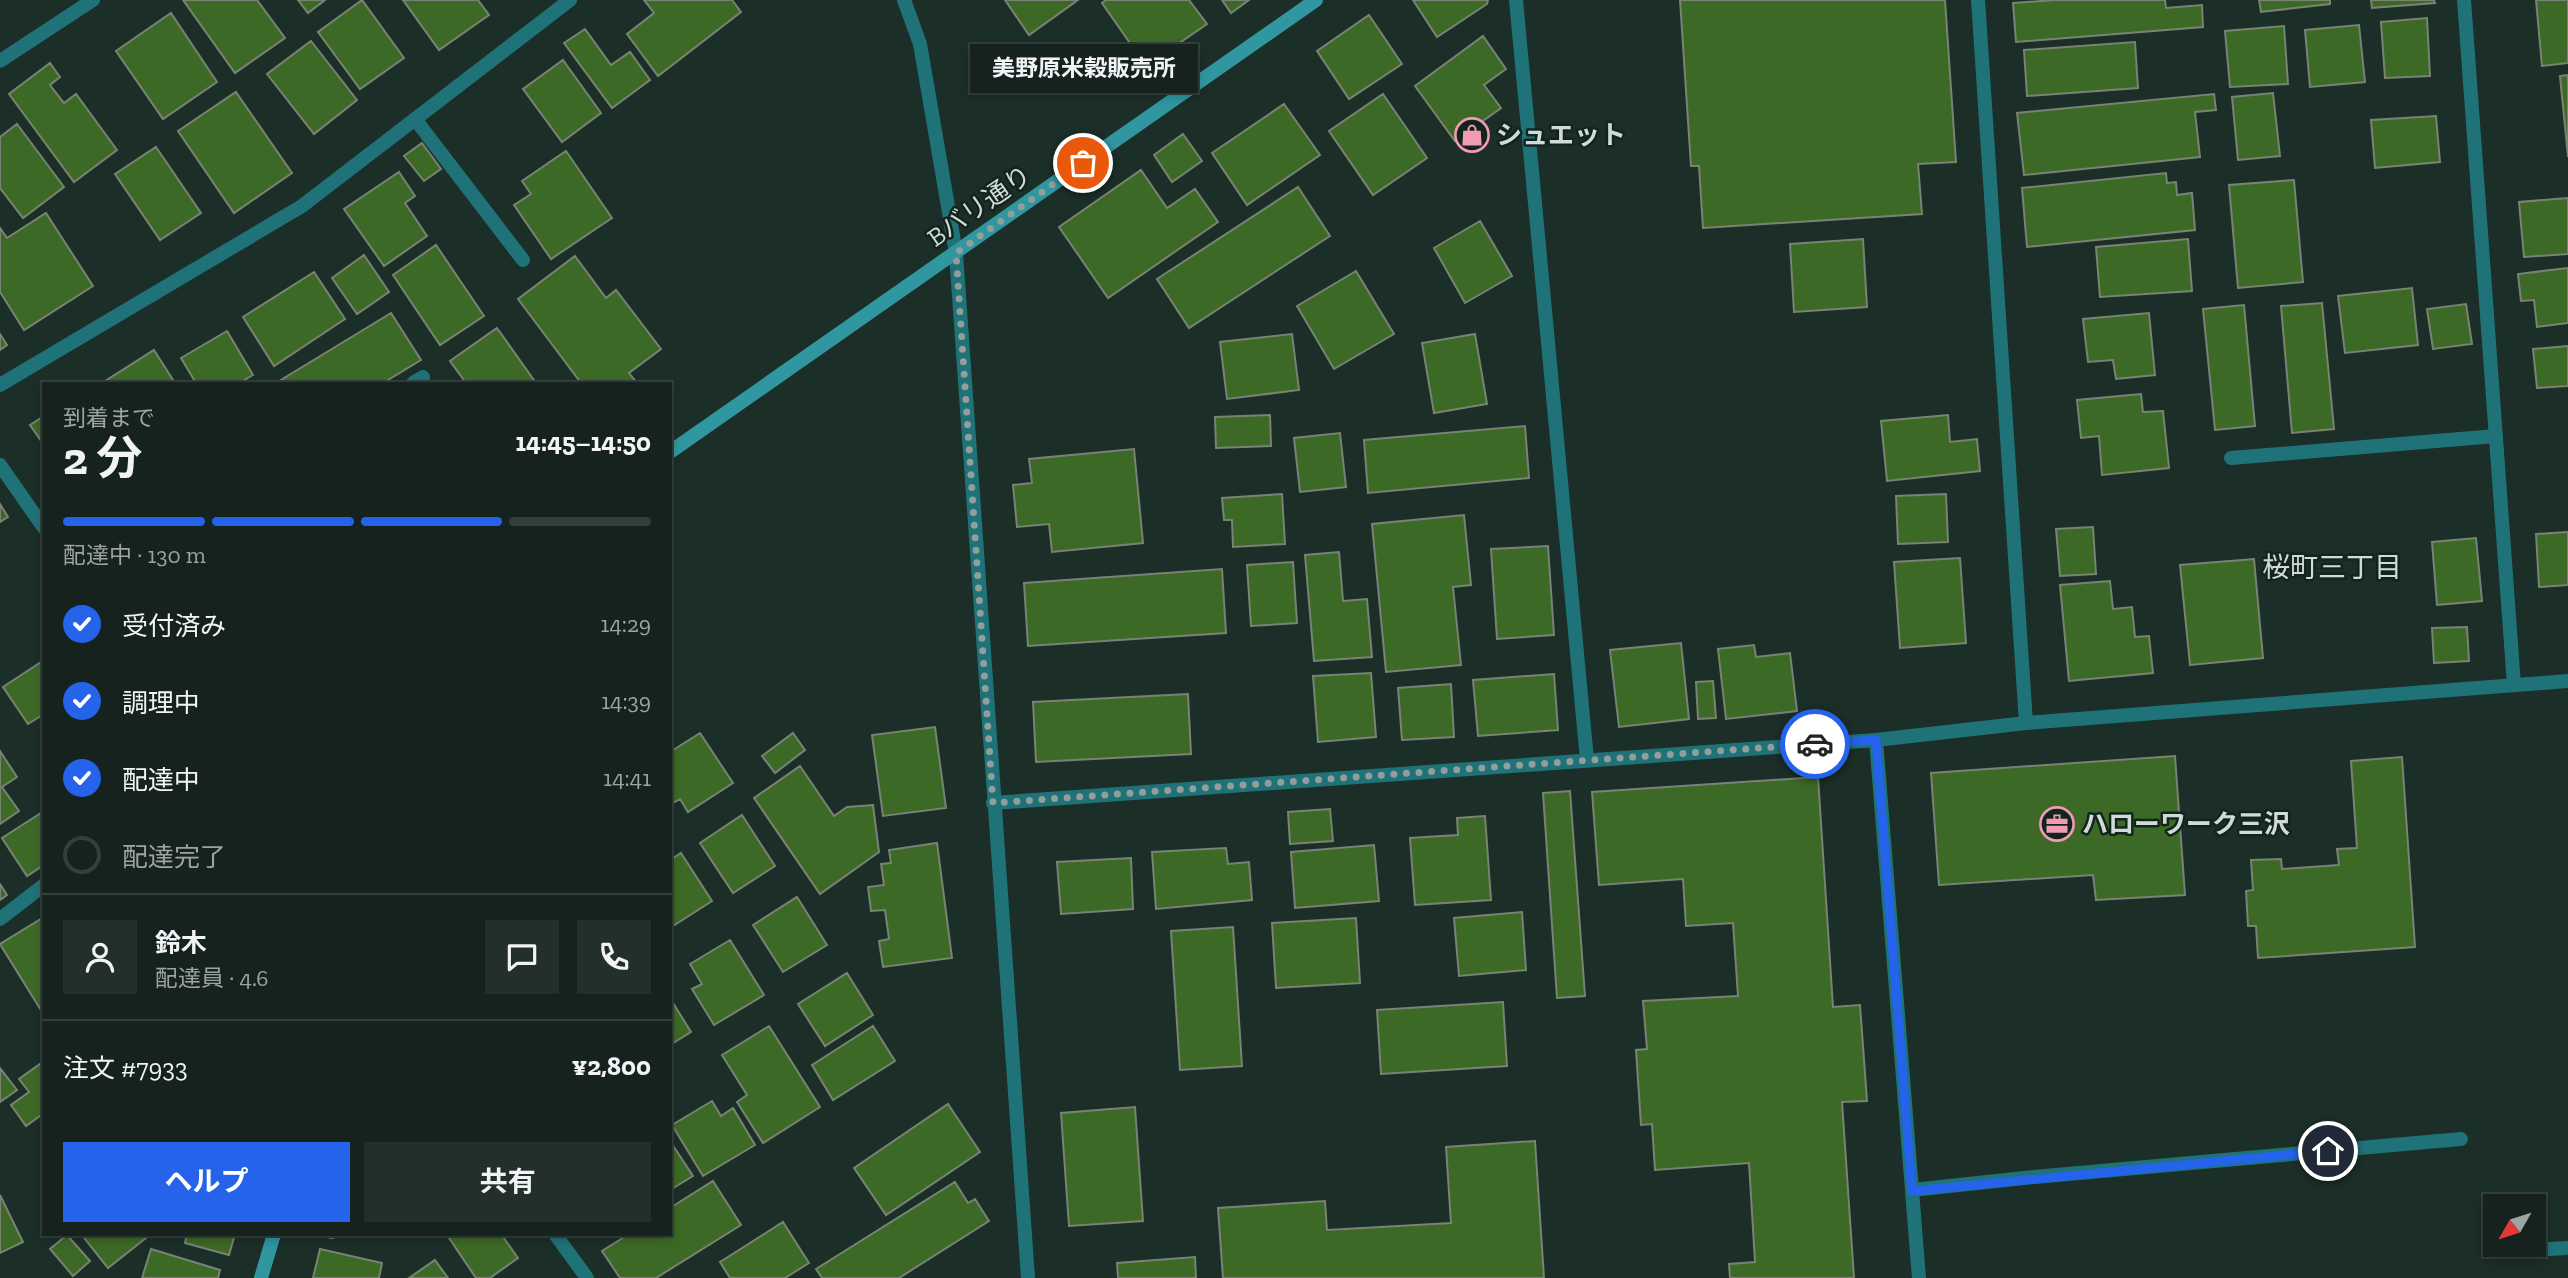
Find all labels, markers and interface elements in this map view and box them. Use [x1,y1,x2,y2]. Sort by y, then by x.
callout: 美野原米穀販売所 [969,44,1197,93]
text: 美野原米穀販売所 [992,54,1176,82]
shop icon: シュエット [1453,116,1491,154]
place label: シュエット [1496,119,1626,151]
pin [1053,133,1113,193]
icon: bag [1064,144,1102,182]
street label: Bバリ通り [921,159,1037,253]
text: 到着まで [63,404,155,432]
text: 14:45–14:50 [515,426,651,458]
text: 2 分 [63,431,142,486]
text: 配達中 · 130 m [63,541,206,569]
district label: 桜町三丁目 [2262,551,2402,584]
icon: check [63,605,101,643]
text: 受付済み [122,610,226,642]
text: 14:29 [601,610,651,638]
icon: check [63,682,101,720]
text: 調理中 [122,687,200,719]
text: 14:39 [601,687,651,715]
courier [1780,709,1850,779]
icon: car [1796,725,1834,763]
icon: check [63,759,101,797]
text: 配達中 [122,764,200,796]
text: 14:41 [603,764,651,792]
office icon: ハローワーク三沢 [2038,805,2076,843]
place label: ハローワーク三沢 [2082,808,2290,840]
text: 配達完了 [122,841,226,873]
button: person [63,920,137,994]
button: chat [485,920,559,994]
button: phone [577,920,651,994]
text: 鈴木 [155,927,207,959]
text: 配達員 · 4.6 [155,964,269,992]
text: ¥2,800 [572,1050,651,1082]
text: 注文 #7933 [63,1052,188,1084]
pin [2298,1121,2358,1181]
icon: home [2309,1132,2347,1170]
button: ヘルプ [63,1142,350,1222]
button: 共有 [364,1142,651,1222]
north arrow [2483,1194,2546,1256]
map controls [2483,1194,2546,1257]

